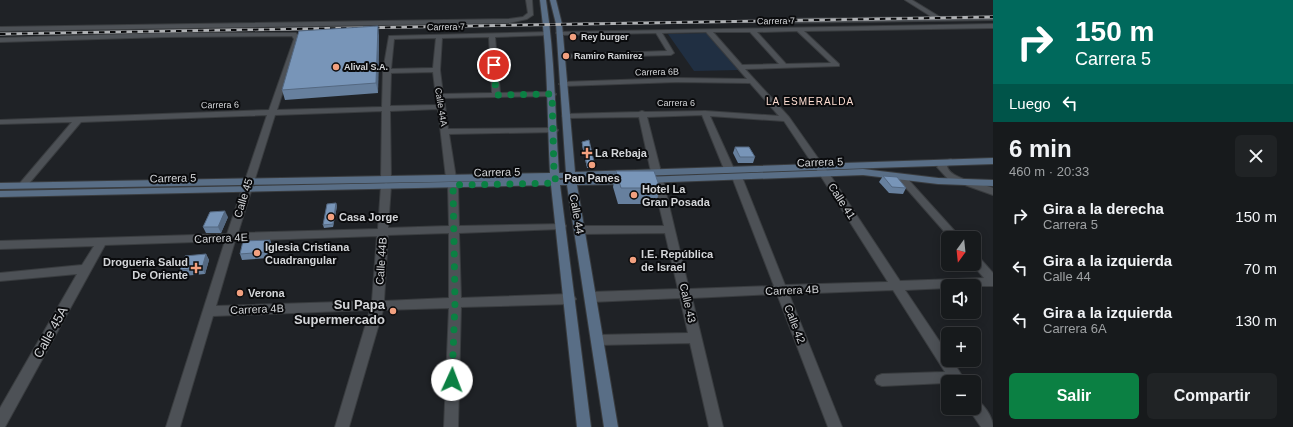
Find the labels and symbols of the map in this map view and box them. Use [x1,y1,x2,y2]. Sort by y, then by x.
street label: Carrera 7 [757,16,795,26]
street label: Carrera 7 [427,22,465,32]
marker: Rey burger [568,32,578,42]
place label: Rey burger [581,32,629,42]
pin [477,48,511,82]
marker: Ramiro Ramirez [561,51,571,61]
place label: Ramiro Ramirez [574,51,643,61]
marker: Alival S.A. [331,62,341,72]
place label: Alival S.A. [344,62,388,72]
street label: Carrera 6B [635,67,679,77]
street label: Calle 44A [433,87,449,127]
district label: LA ESMERALDA [766,96,854,107]
street label: Carrera 6 [657,98,695,108]
street label: Carrera 6 [201,100,239,110]
place label: La Rebaja [595,147,648,159]
marker: La Rebaja [582,148,592,158]
street label: Carrera 5 [797,155,843,169]
marker: Pan Panes [587,160,597,170]
street label: Carrera 5 [474,166,520,178]
street label: Carrera 5 [150,172,196,184]
place label: Pan Panes [564,172,620,184]
street label: Calle 45 [231,177,255,219]
street label: Calle 41 [826,181,858,221]
place label: Hotel La Gran Posada [642,183,711,208]
marker: Hotel La Gran Posada [629,190,639,200]
street label: Calle 44 [568,193,586,235]
place label: Casa Jorge [339,211,398,223]
marker: Casa Jorge [326,212,336,222]
street label: Carrera 4E [194,231,248,245]
north arrow [941,231,981,271]
street label: Calle 44B [373,237,389,285]
place label: Iglesia Cristiana Cuadrangular [265,241,350,266]
marker: Iglesia Cristiana Cuadrangular [252,248,262,258]
place label: I.E. República de Israel [641,248,714,273]
marker: I.E. República de Israel [628,255,638,265]
place label: Drogueria Salud De Oriente [103,256,188,281]
marker: Drogueria Salud De Oriente [191,263,201,273]
street label: Calle 43 [678,282,698,324]
street label: Carrera 4B [765,283,819,297]
place label: Verona [248,287,286,299]
marker: Verona [235,288,245,298]
place label: Su Papa Supermercado [294,297,386,327]
street label: Carrera 4B [230,302,284,316]
street label: Calle 42 [782,303,808,345]
street label: Calle 45A [30,304,71,361]
marker: Su Papa Supermercado [388,306,398,316]
position arrow [431,359,473,401]

